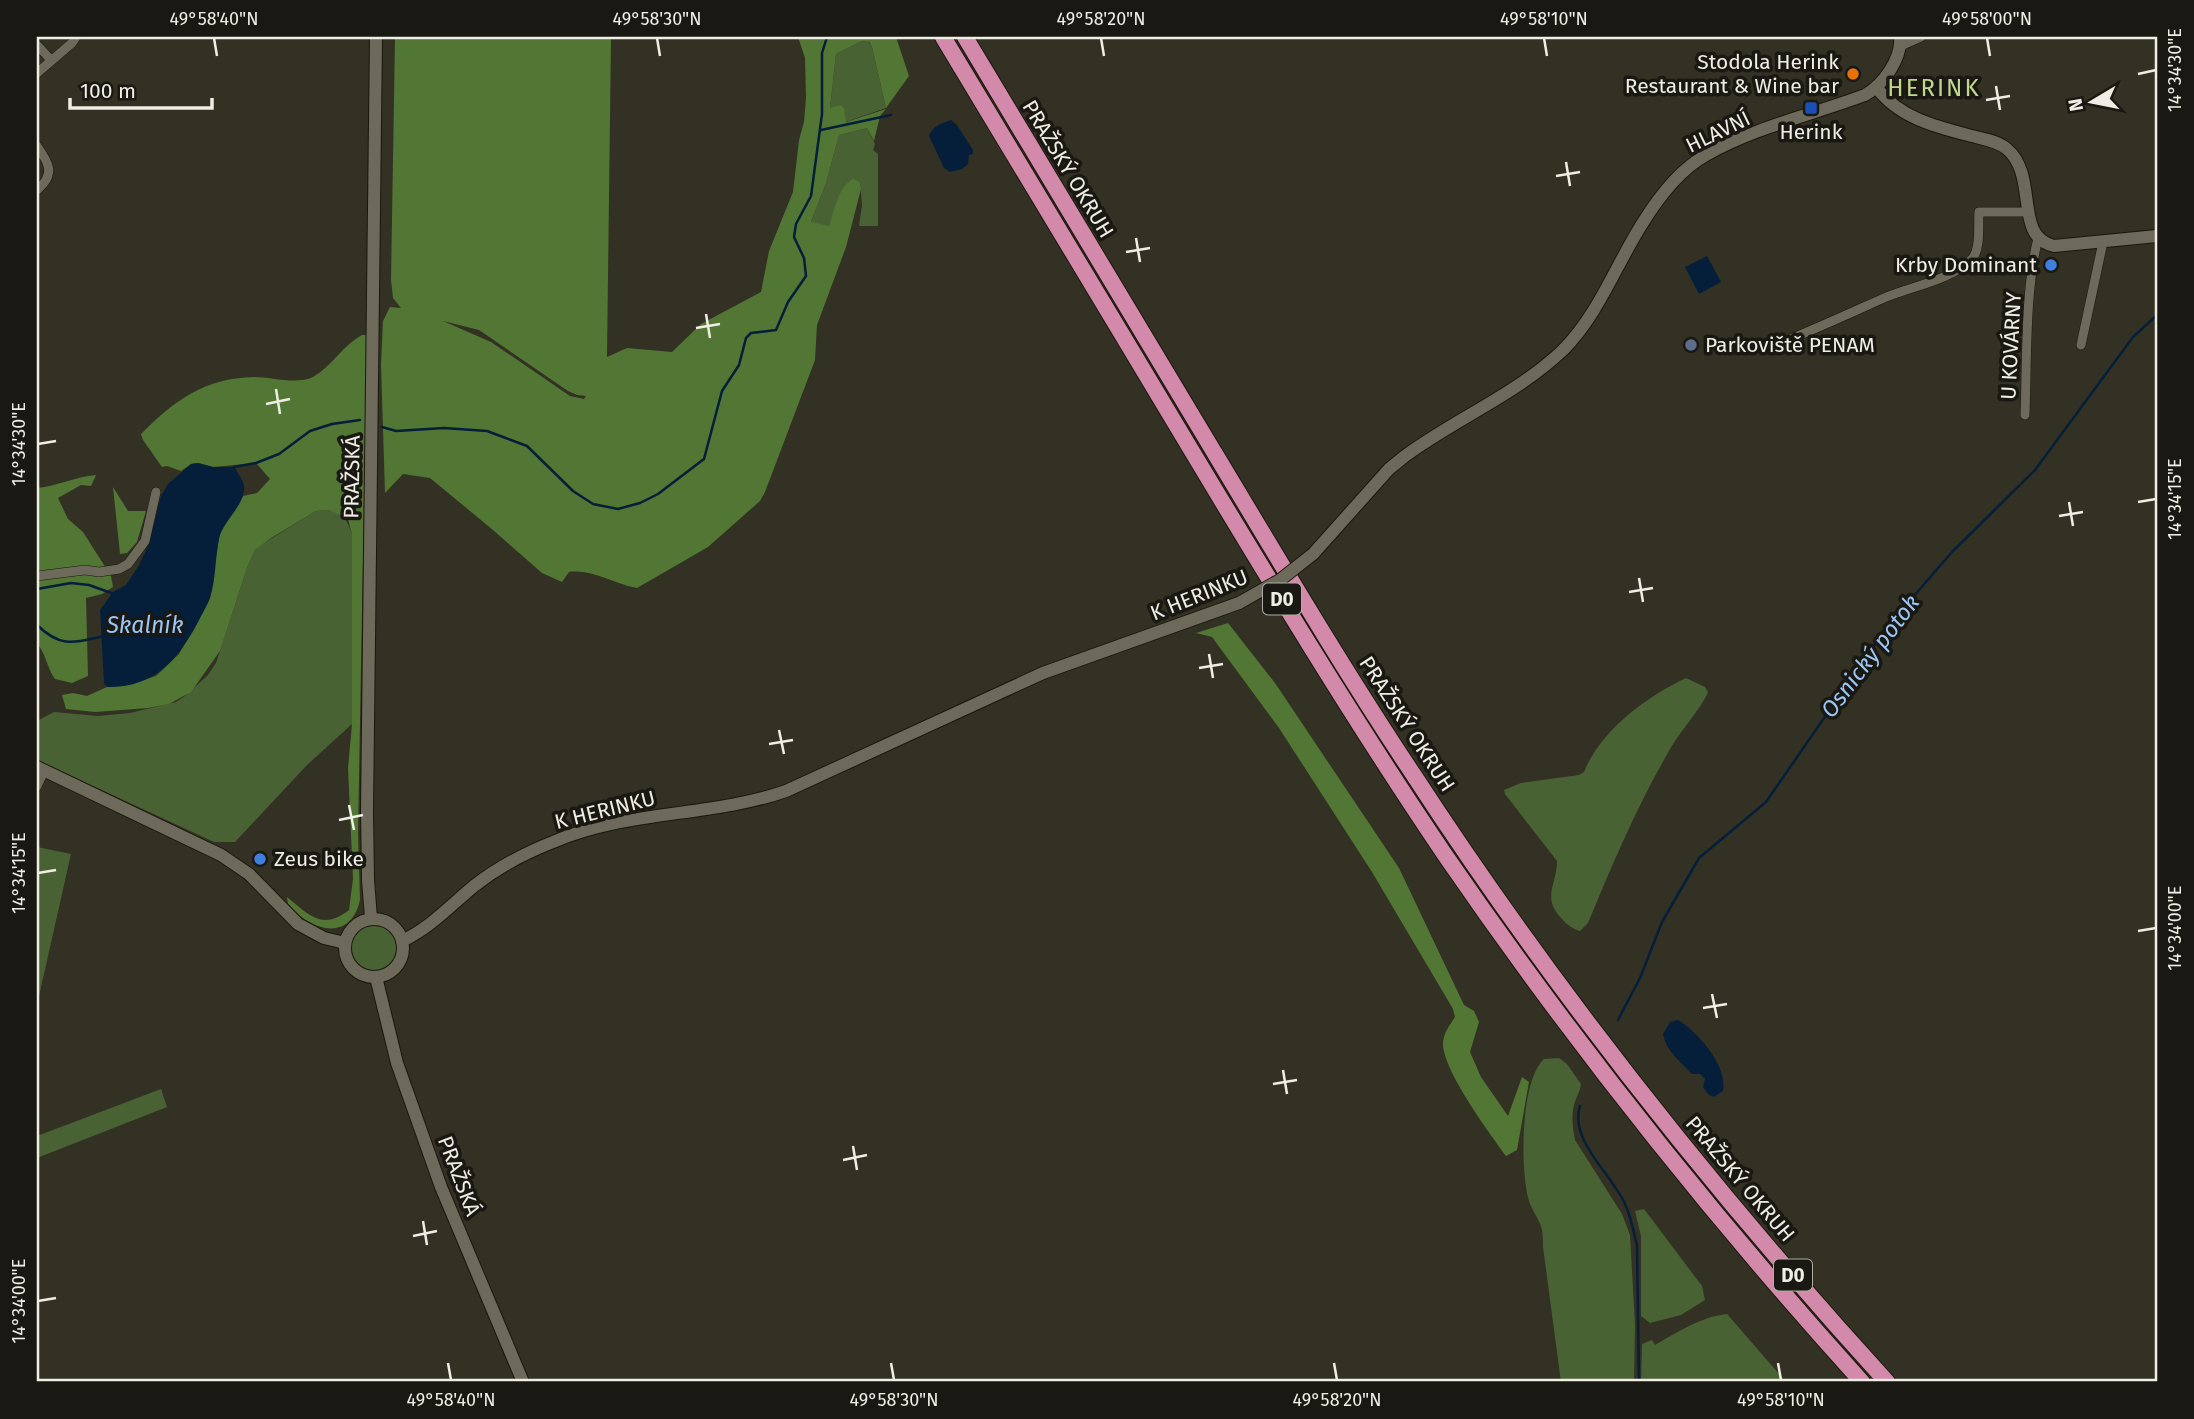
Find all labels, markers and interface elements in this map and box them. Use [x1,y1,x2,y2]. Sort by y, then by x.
text: 49°58'40"N [170,8,258,30]
text: 49°58'30"N [612,8,702,30]
text: 49°58'20"N [1057,8,1145,30]
text: 49°58'10"N [1500,8,1588,30]
text: 49°58'00"N [1942,8,2032,30]
text: 14°34'30"E [2164,28,2186,112]
place label: Stodola Herink Restaurant & Wine bar [1625,49,1839,99]
scale bar [70,66,212,110]
marker: Stodola Herink Restaurant & Wine bar [1845,66,1861,82]
north arrow [2058,66,2128,136]
district label: HERINK [1887,74,1981,102]
text: 100 m [80,78,136,104]
street label: PRAŽSKÝ OKRUH [1017,95,1119,243]
text: N [2063,97,2088,113]
marker: Herink [1803,100,1819,116]
street label: HLAVNÍ [1681,105,1755,159]
place label: Herink [1780,119,1843,145]
place label: Krby Dominant [1895,252,2037,278]
marker: Krby Dominant [2043,257,2059,273]
street label: U KOVÁRNY [1995,291,2027,401]
place label: Parkoviště PENAM [1705,332,1875,358]
marker: Parkoviště PENAM [1683,337,1699,353]
text: 14°34'30"E [8,402,30,486]
street label: PRAŽSKÁ [338,435,366,519]
text: 14°34'15"E [2164,458,2186,540]
street label: K HERINKU [1146,564,1252,626]
road number: D0 [1263,584,1301,614]
water label: Osnický potok [1815,589,1925,723]
water label: Skalník [105,611,184,639]
street label: PRAŽSKÝ OKRUH [1354,651,1460,797]
street label: K HERINKU [552,785,658,835]
text: 14°34'15"E [8,832,30,914]
place label: Zeus bike [274,846,364,872]
marker: Zeus bike [252,851,268,867]
text: 14°34'00"E [2164,886,2186,970]
street label: PRAŽSKÝ OKRUH [1680,1111,1800,1247]
street label: PRAŽSKÁ [432,1132,486,1220]
text: 14°34'00"E [8,1259,30,1343]
road number: D0 [1774,1260,1812,1290]
text: 49°58'40"N [407,1389,495,1411]
text: 49°58'30"N [849,1389,939,1411]
text: 49°58'20"N [1293,1389,1381,1411]
text: 49°58'10"N [1737,1389,1825,1411]

